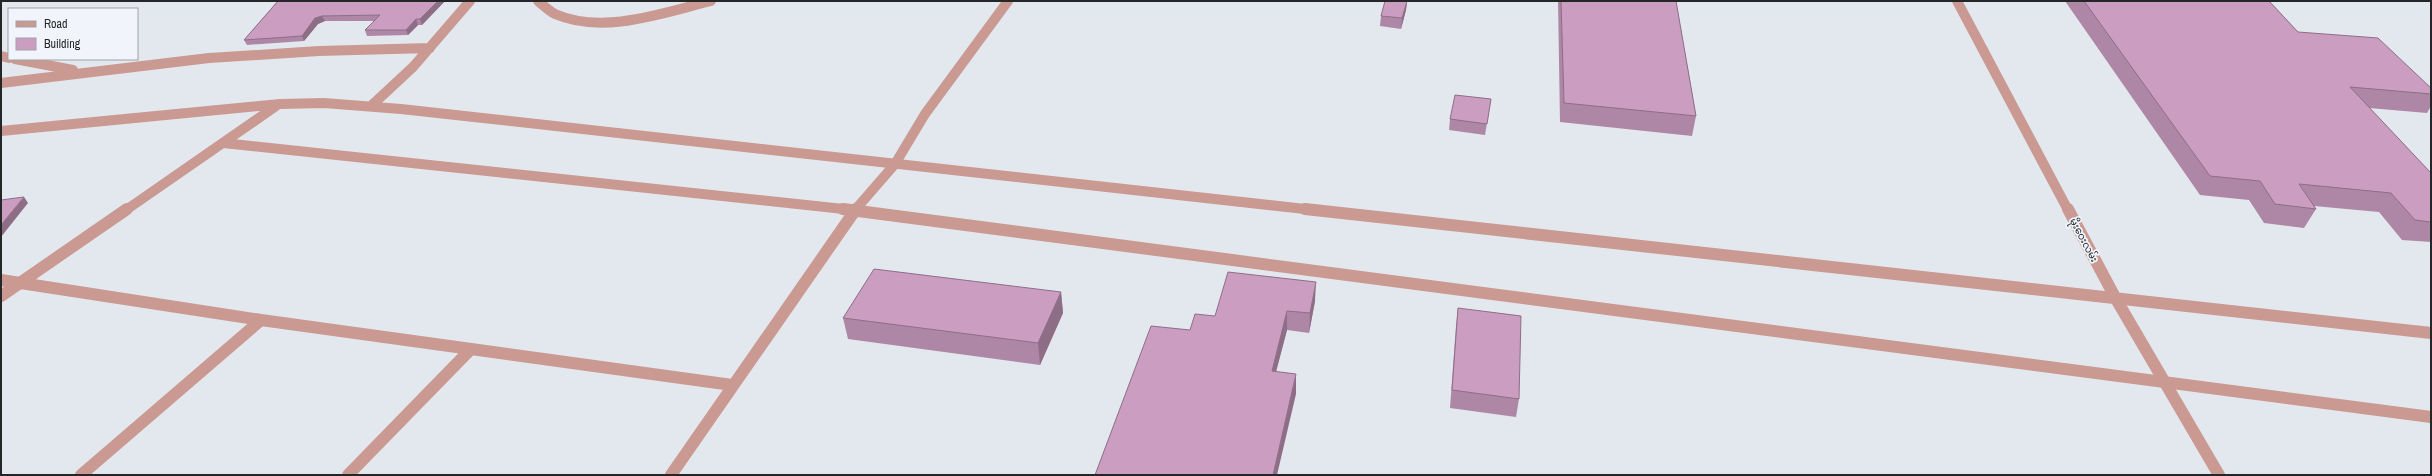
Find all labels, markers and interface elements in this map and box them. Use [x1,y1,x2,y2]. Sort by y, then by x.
legend [8,8,138,60]
text: Road [44,16,68,32]
text: Building [44,36,81,52]
street label: မိုးဝေးလမ်း [2065,215,2102,265]

